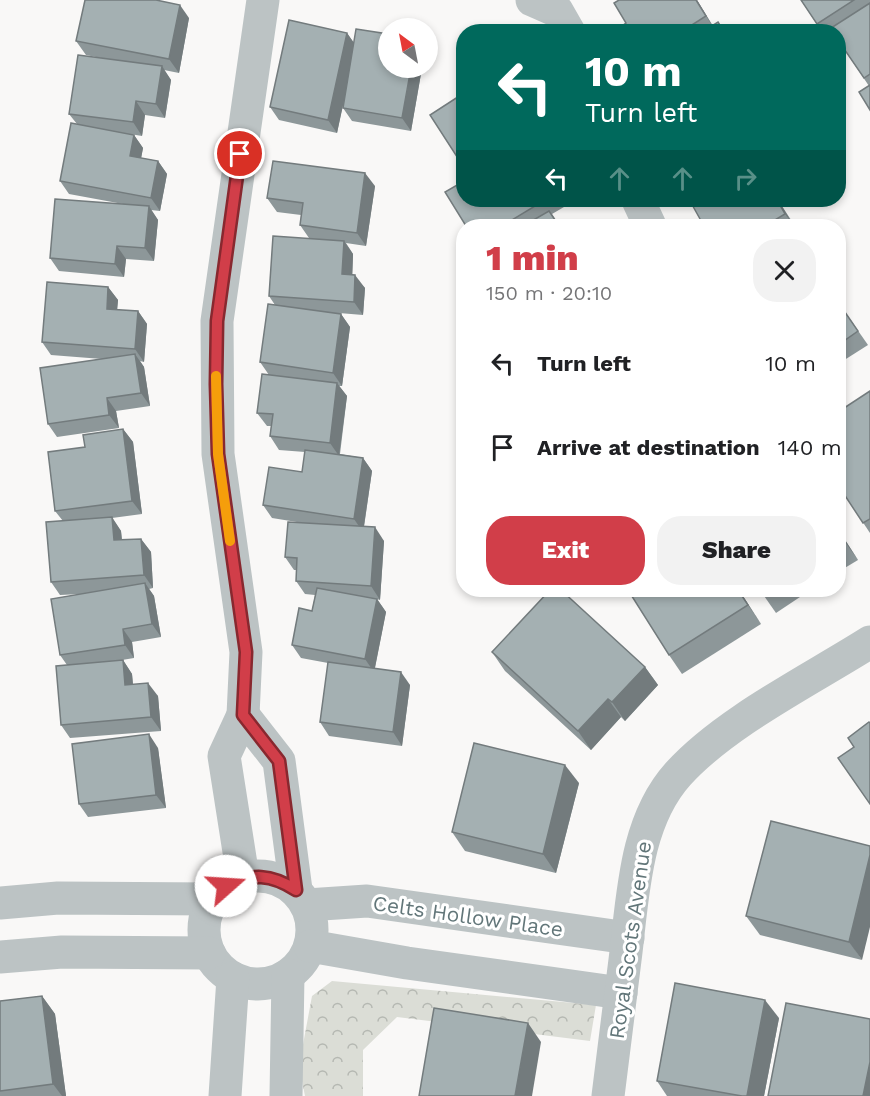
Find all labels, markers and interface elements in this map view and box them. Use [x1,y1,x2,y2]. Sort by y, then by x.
north arrow [378,18,438,78]
map controls [378,18,438,78]
text: 10 m [585,47,682,96]
icon: left [486,48,564,126]
text: Turn left [585,97,697,129]
pin [214,128,265,179]
icon: arrive [223,137,256,170]
icon: left [540,162,573,195]
icon: ahead [603,162,636,195]
icon: ahead [666,162,699,195]
icon: right [729,162,762,195]
text: 1 min [486,237,579,279]
button: close [753,239,816,302]
text: 150 m · 20:10 [486,281,612,305]
icon: left [486,347,519,380]
text: Turn left [537,351,631,376]
text: 10 m [765,351,816,376]
icon: arrive [486,431,519,464]
text: Arrive at destination [537,435,760,460]
text: 140 m [778,435,842,460]
button: Exit [486,516,645,585]
button: Share [657,516,816,585]
street label: Royal Scots Avenue [604,840,656,1040]
position arrow [194,854,258,918]
street label: Celts Hollow Place [371,890,565,942]

